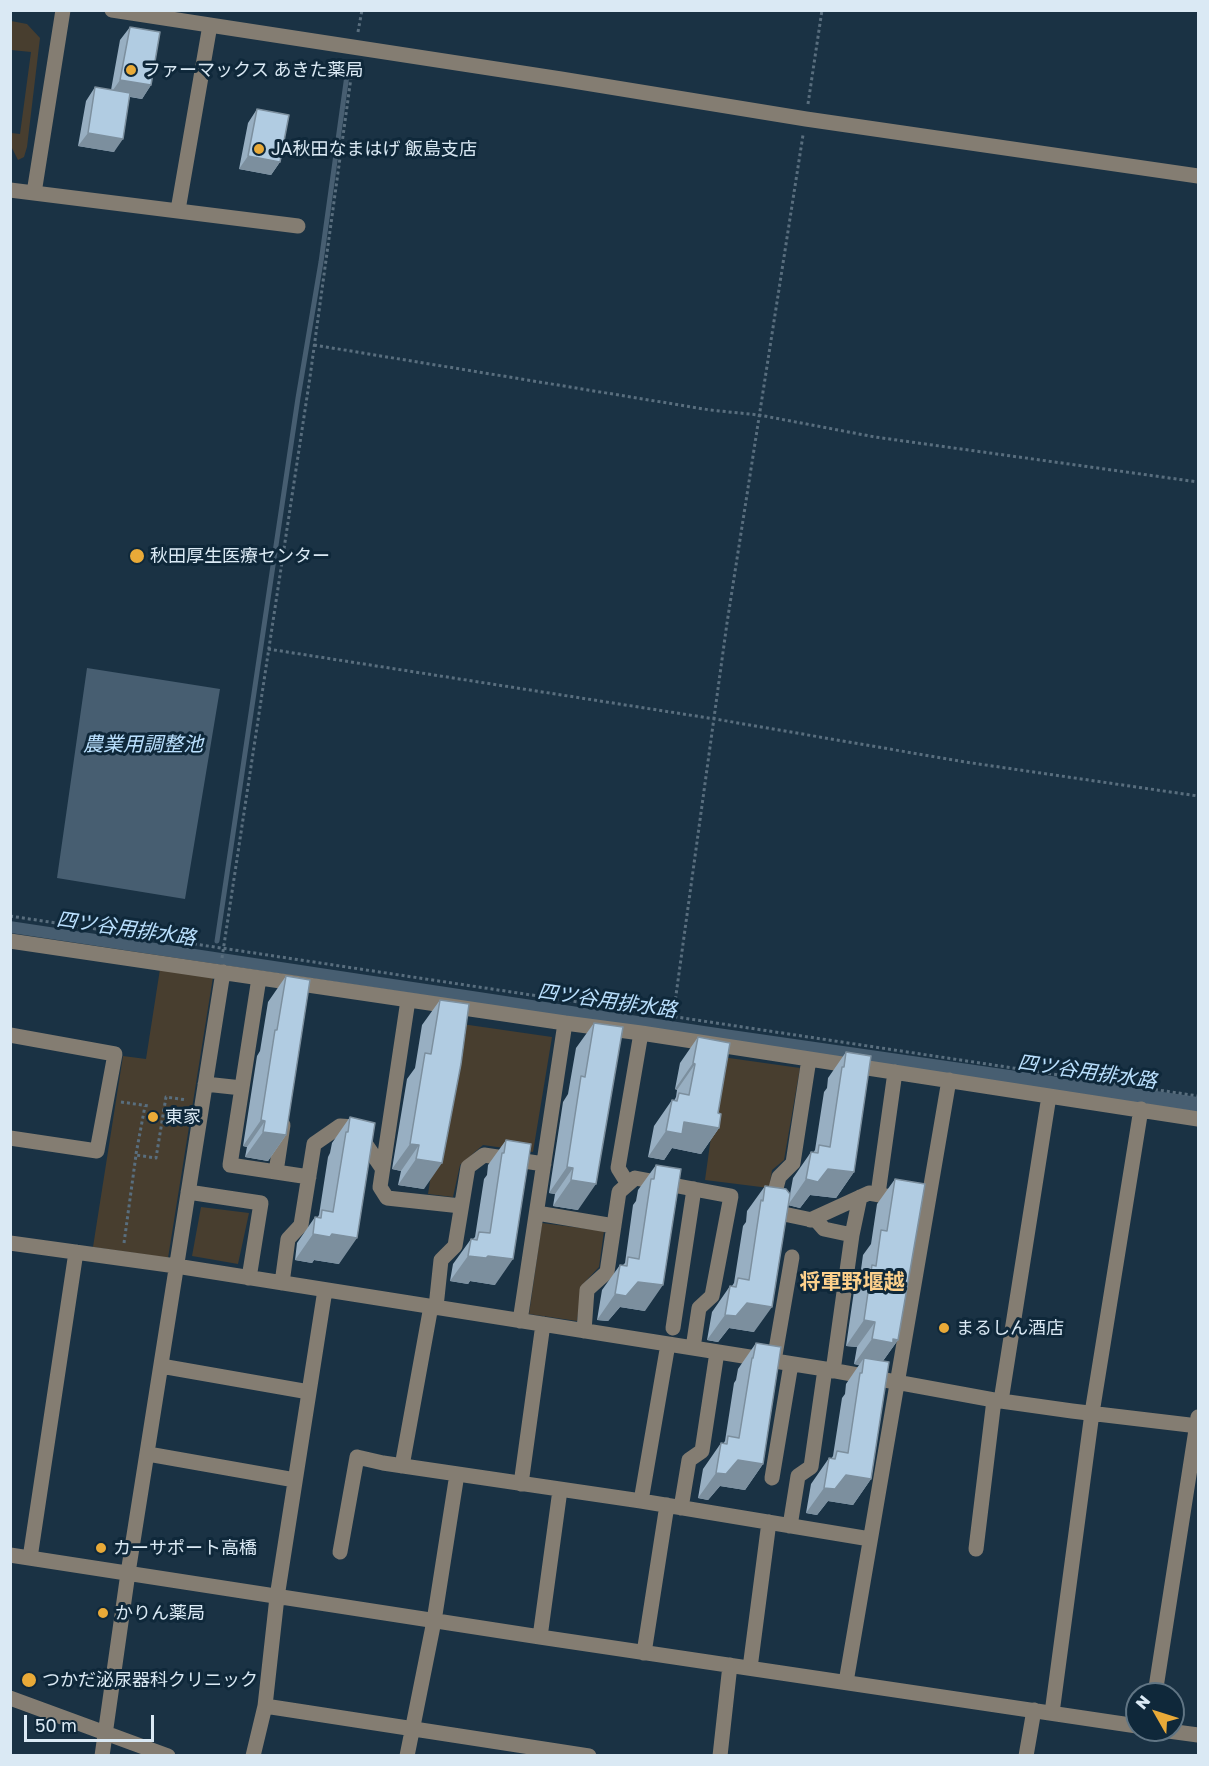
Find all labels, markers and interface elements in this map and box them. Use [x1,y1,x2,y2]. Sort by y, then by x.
place label: ファーマックス あきた薬局 [143,59,363,81]
marker: ファーマックス あきた薬局 [124,63,138,77]
place label: JA秋田なまはげ 飯島支店 [271,138,477,160]
marker: JA秋田なまはげ 飯島支店 [252,142,266,156]
place label: 秋田厚生医療センター [150,545,330,567]
marker: 秋田厚生医療センター [128,547,146,565]
water label: 農業用調整池 [83,733,203,757]
water label: 四ツ谷用排水路 [55,907,197,951]
water label: 四ツ谷用排水路 [536,979,678,1023]
water label: 四ツ谷用排水路 [1016,1050,1158,1094]
place label: 東家 [165,1106,201,1128]
marker: 東家 [146,1110,160,1124]
district label: 将軍野堰越 [800,1269,904,1295]
place label: まるしん酒店 [956,1317,1064,1339]
marker: まるしん酒店 [937,1321,951,1335]
place label: カーサポート高橋 [113,1537,257,1559]
marker: カーサポート高橋 [94,1541,108,1555]
place label: かりん薬局 [115,1602,205,1624]
marker: かりん薬局 [96,1606,110,1620]
place label: つかだ泌尿器科クリニック [42,1669,258,1691]
marker: つかだ泌尿器科クリニック [20,1671,38,1689]
north arrow [1125,1682,1185,1742]
text: N [1131,1691,1154,1713]
scale bar [27,1703,158,1741]
text: 50 m [35,1714,77,1736]

